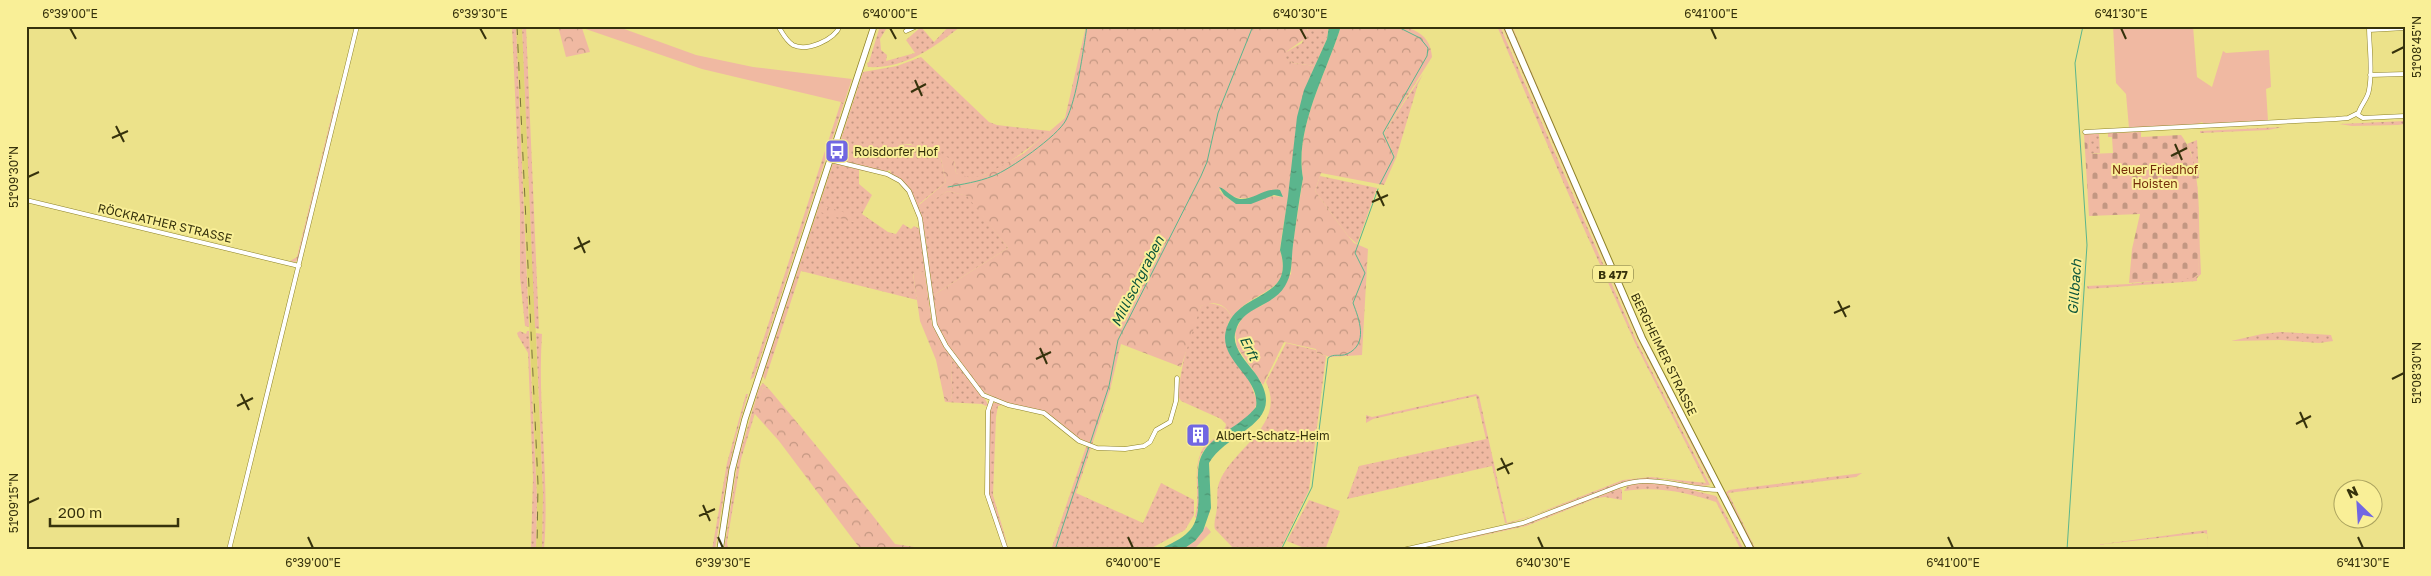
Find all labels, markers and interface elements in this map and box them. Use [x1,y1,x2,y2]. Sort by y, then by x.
text: 6°39'00"E [42,6,98,21]
text: 6°39'30"E [452,6,508,21]
text: 6°40'00"E [862,6,918,21]
text: 6°40'30"E [1273,6,1327,21]
text: 6°41'00"E [1684,6,1738,21]
text: 6°41'30"E [2094,6,2148,21]
text: 51°08'45"N [2409,16,2424,78]
bus stop icon: Roisdorfer Hof [824,138,850,164]
place label: Roisdorfer Hof [854,144,938,159]
text: 51°09'30"N [6,146,21,208]
park label: Neuer Friedhof Hoisten [2112,162,2199,191]
street label: RÖCKRATHER STRASSE [96,200,234,246]
water label: Millischgraben [1107,232,1168,329]
water label: Gillbach [2064,257,2085,315]
road number: B 477 [1593,266,1633,282]
street label: BERGHEIMER STRASSE [1628,290,1700,418]
water label: Erft [1237,333,1264,364]
text: 51°08'30"N [2409,342,2424,404]
building icon: Albert-Schatz-Heim [1185,422,1211,448]
place label: Albert-Schatz-Heim [1216,428,1330,443]
text: 51°09'15"N [6,473,21,533]
north arrow [2334,478,2384,528]
text: N [2344,482,2361,502]
scale bar [50,496,178,528]
text: 200 m [58,503,102,521]
text: 6°39'00"E [285,555,341,570]
text: 6°39'30"E [695,555,751,570]
text: 6°40'00"E [1105,555,1161,570]
text: 6°40'30"E [1516,555,1570,570]
text: 6°41'00"E [1926,555,1980,570]
text: 6°41'30"E [2336,555,2390,570]

